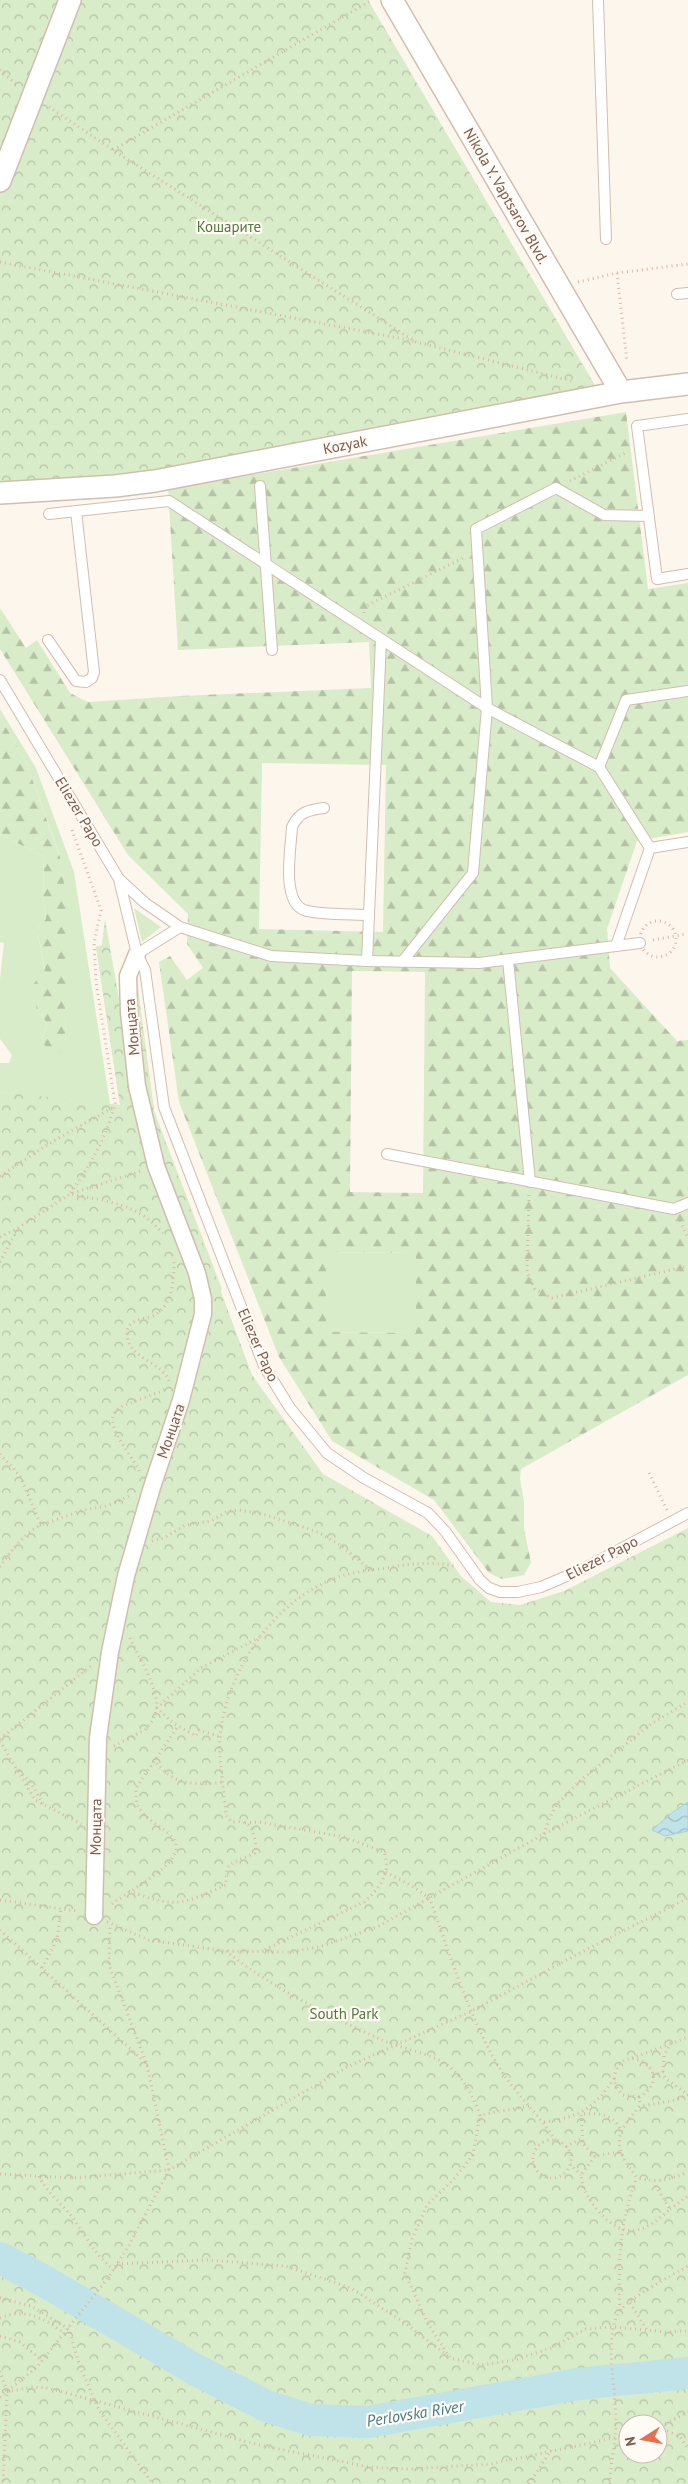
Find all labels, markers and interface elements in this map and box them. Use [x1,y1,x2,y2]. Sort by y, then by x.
street label: Nikola Y. Vaptsarov Blvd. [460,124,553,267]
park label: Кошарите [197,217,261,236]
street label: Kozyak [321,431,369,458]
street label: Eliezer Papo [51,773,108,850]
street label: Монцата [120,998,143,1056]
street label: Eliezer Papo [234,1305,283,1385]
street label: Монцата [152,1401,189,1461]
street label: Eliezer Papo [562,1531,641,1584]
street label: Монцата [86,1798,105,1856]
park label: South Park [310,2004,379,2023]
water label: Perlovska River [365,2395,467,2431]
north arrow [618,2414,668,2464]
text: N [621,2435,640,2448]

